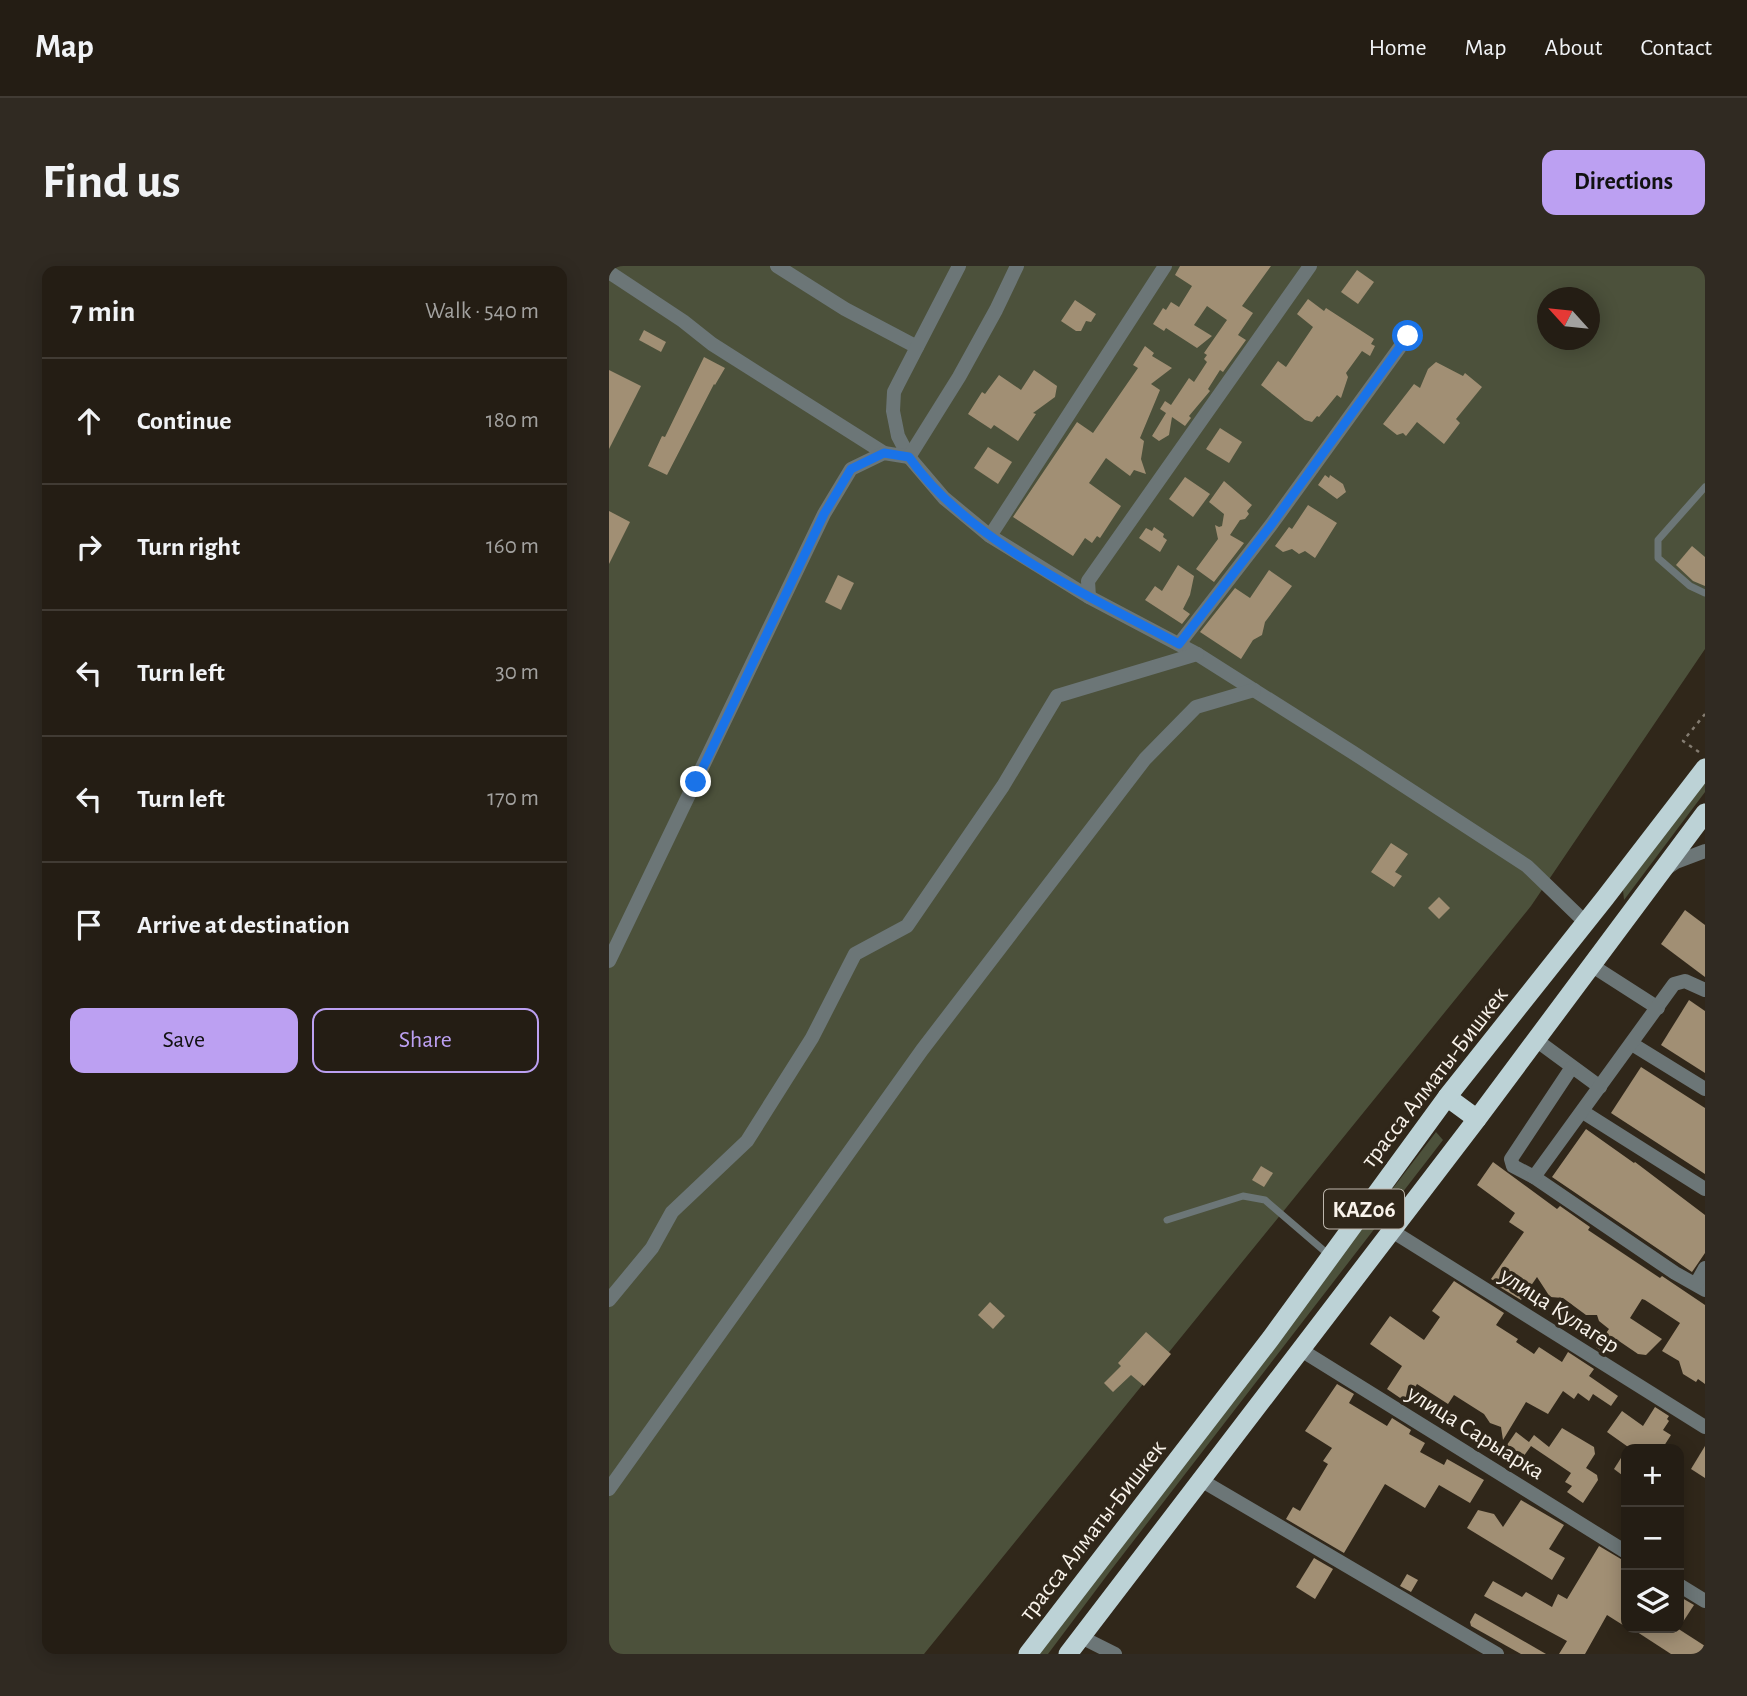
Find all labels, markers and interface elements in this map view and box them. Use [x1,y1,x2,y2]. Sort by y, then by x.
text: Map [35,31,94,64]
text: Home [1369,36,1427,60]
text: Map [1465,36,1507,60]
text: About [1545,36,1602,60]
text: Contact [1640,36,1712,60]
button: Directions [1542,150,1705,215]
text: Find us [42,158,181,207]
north arrow [1537,287,1600,350]
text: 7 min [70,297,135,327]
text: Walk · 540 m [425,300,539,323]
route start [1392,320,1423,351]
icon: ahead [70,402,108,440]
text: Continue [137,408,232,434]
text: 180 m [486,409,539,432]
icon: right [70,528,108,566]
text: Turn right [137,534,240,560]
text: 160 m [486,535,539,558]
icon: left [70,654,108,692]
text: Turn left [137,660,225,686]
text: 30 m [495,661,539,684]
route end [680,766,711,797]
icon: left [70,780,108,818]
text: Turn left [137,786,225,812]
text: 170 m [487,787,539,810]
icon: arrive [70,906,108,944]
text: Arrive at destination [137,912,350,938]
street label: трасса Алматы-Бишкек [1356,983,1513,1173]
button: Save [70,1008,298,1073]
button: Share [312,1008,539,1073]
road number: KАZ06 [1324,1190,1404,1228]
street label: улица Кулагер [1495,1263,1623,1358]
street label: улица Сарыарка [1402,1381,1548,1485]
street label: трасса Алматы-Бишкек [1014,1436,1171,1626]
map controls [1621,1444,1684,1633]
button: + [1621,1444,1684,1507]
button: − [1621,1507,1684,1570]
button: layers [1621,1570,1684,1633]

